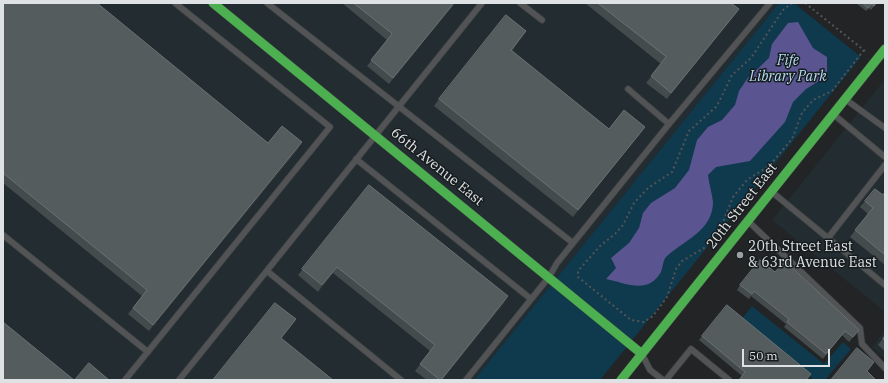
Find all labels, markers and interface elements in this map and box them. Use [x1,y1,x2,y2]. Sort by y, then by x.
park label: Fife Library Park [749,53,827,86]
street label: 66th Avenue East [387,124,487,210]
street label: 20th Street East [703,160,781,252]
place label: 20th Street East & 63rd Avenue East [748,239,877,272]
marker: 20th Street East & 63rd Avenue East [735,250,745,260]
scale bar [744,341,832,367]
text: 50 m [749,348,778,363]

